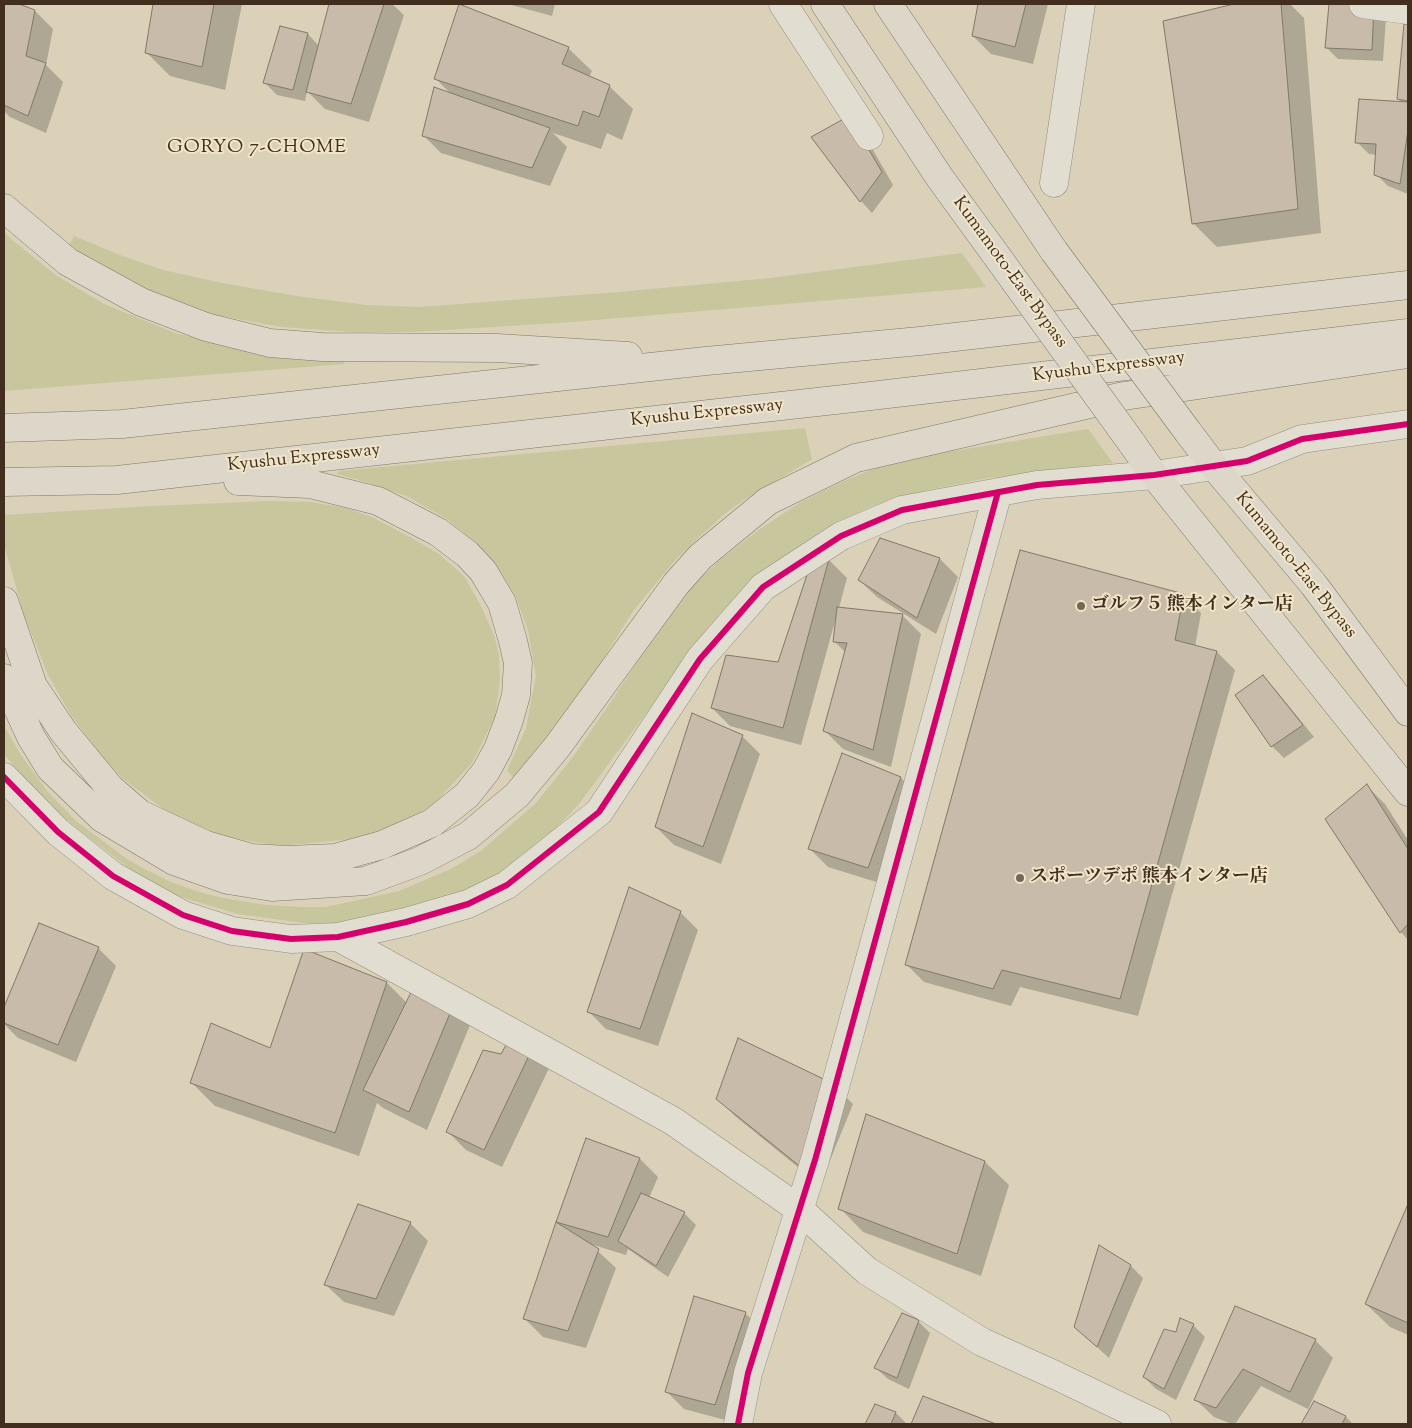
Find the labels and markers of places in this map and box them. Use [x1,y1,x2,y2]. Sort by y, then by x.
place label: ゴルフ５ 熊本インター店 [1091,595,1293,617]
marker: ゴルフ５ 熊本インター店 [1075,600,1087,612]
place label: スポーツデポ 熊本インター店 [1030,867,1268,889]
marker: スポーツデポ 熊本インター店 [1014,872,1026,884]

